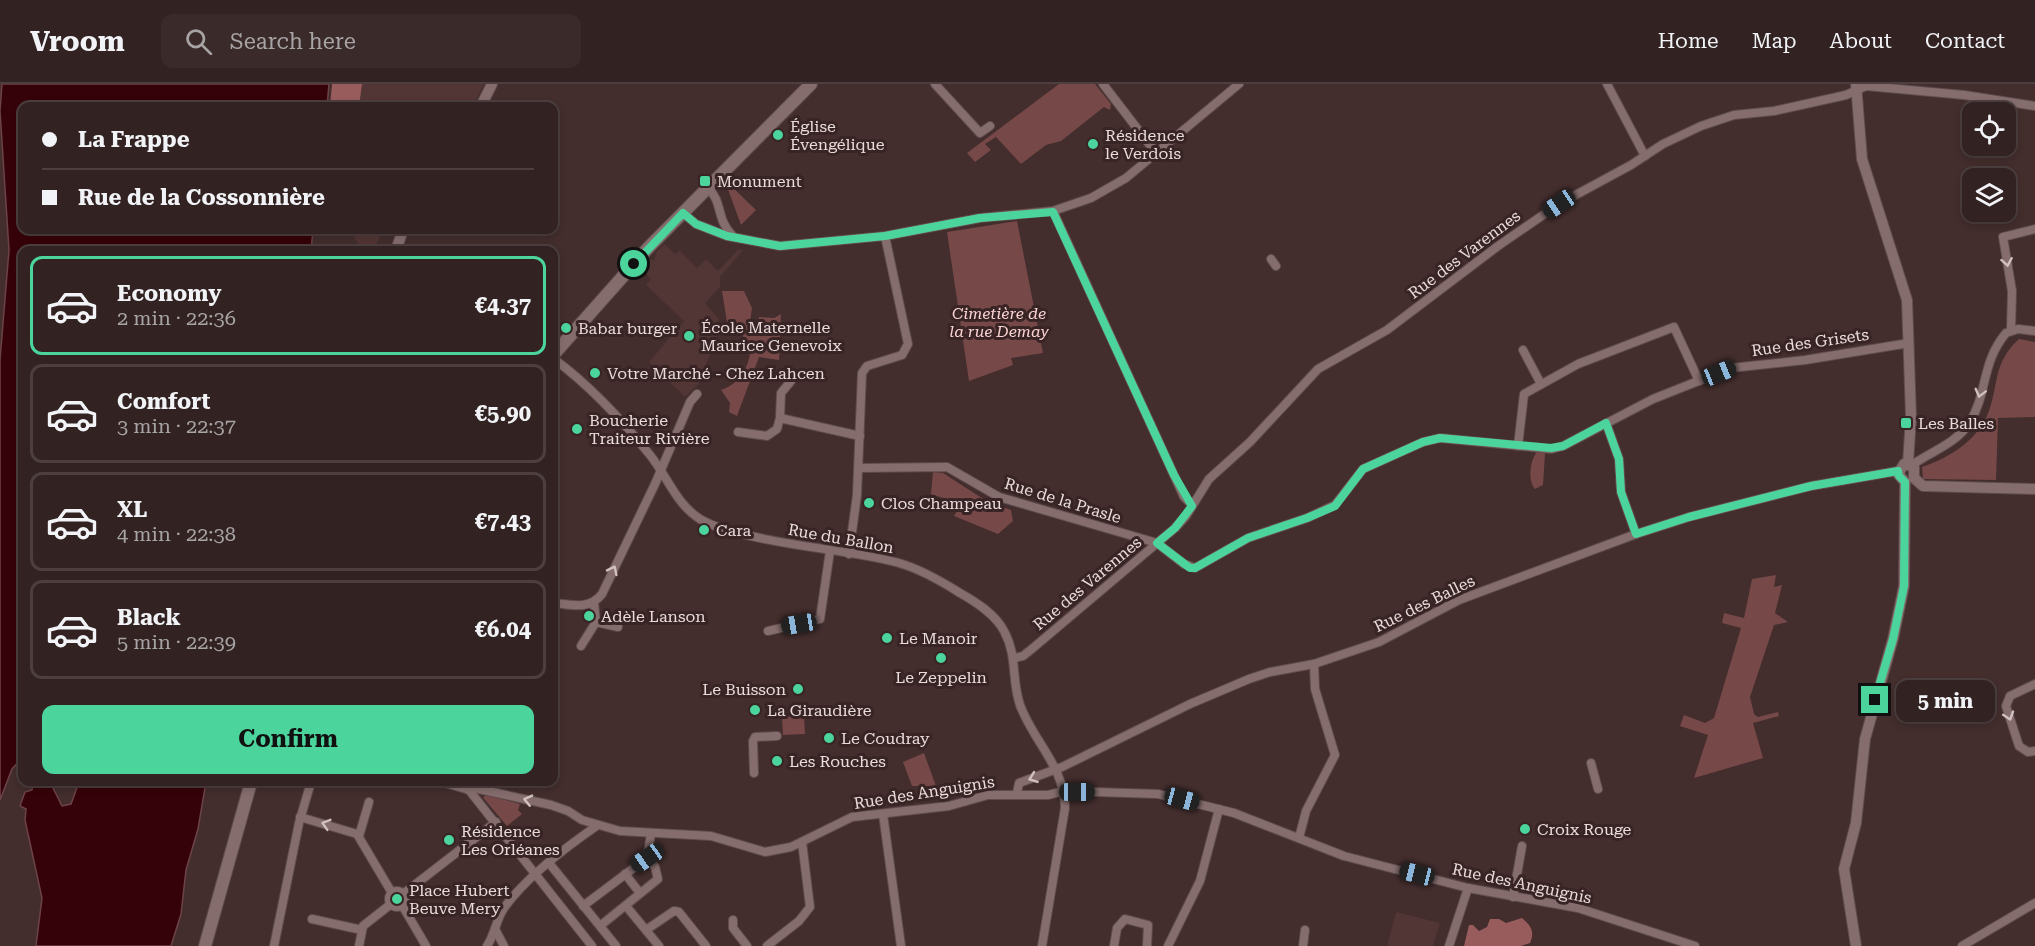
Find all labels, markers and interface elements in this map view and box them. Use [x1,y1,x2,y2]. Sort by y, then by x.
search box [161,14,581,68]
text: Vroom [30,25,125,58]
icon: search [182,25,215,58]
text: Search here [230,29,356,54]
text: Home [1658,29,1719,53]
text: Map [1752,29,1797,53]
text: About [1830,29,1892,53]
text: Contact [1925,29,2005,53]
map controls [1962,102,2016,222]
button: locate [1962,102,2016,156]
place label: Église Évengélique [790,117,885,154]
place label: Résidence le Verdois [1105,126,1185,163]
text: La Frappe [78,127,190,152]
marker: Église Évengélique [771,128,785,142]
marker: Résidence le Verdois [1086,137,1100,151]
button: layers [1962,168,2016,222]
place label: Monument [717,172,802,191]
marker: Monument [698,174,712,188]
text: Rue de la Cossonnière [78,185,325,210]
car [1539,186,1579,222]
street label: Rue des Varennes [1405,206,1524,303]
route start [620,250,647,277]
one-way arrow [2001,258,2013,267]
icon: car [45,279,99,333]
text: Economy [117,281,221,306]
text: €4.37 [475,293,531,318]
park label: Cimetière de la rue Demay [949,304,1049,341]
text: 2 min · 22:36 [117,306,236,330]
place label: École Maternelle Maurice Genevoix [701,318,843,355]
place label: Babar burger [578,319,678,338]
marker: Babar burger [559,321,573,335]
street label: Rue des Grisets [1750,325,1870,360]
marker: École Maternelle Maurice Genevoix [682,329,696,343]
car [1699,358,1739,388]
place label: Votre Marché - Chez Lahcen [607,364,825,383]
marker: Votre Marché - Chez Lahcen [588,366,602,380]
icon: car [45,387,99,441]
one-way arrow [1975,387,1988,397]
text: Comfort [117,389,210,414]
text: €5.90 [475,401,531,426]
place label: Boucherie Traiteur Rivière [589,411,710,448]
text: 3 min · 22:37 [117,414,236,438]
place label: Les Balles [1918,414,1994,433]
marker: Les Balles [1899,416,1913,430]
marker: Boucherie Traiteur Rivière [570,422,584,436]
street label: Rue de la Prasle [1002,474,1124,527]
place label: Clos Champeau [881,494,1002,513]
icon: car [45,495,99,549]
marker: Clos Champeau [862,496,876,510]
text: XL [117,497,147,522]
text: €7.43 [475,509,531,534]
street label: Rue du Ballon [786,520,895,557]
place label: Cara [716,521,752,540]
text: 4 min · 22:38 [117,522,236,546]
marker: Cara [697,523,711,537]
street label: Rue des Varennes [1029,532,1146,634]
one-way arrow [606,565,617,576]
street label: Rue des Balles [1371,571,1478,636]
icon: car [45,603,99,657]
text: Black [117,605,181,630]
place label: Adèle Lanson [601,607,706,626]
marker: Adèle Lanson [582,609,596,623]
car [780,612,818,636]
text: €6.04 [475,617,531,642]
place label: Le Manoir [899,629,978,648]
text: 5 min · 22:39 [117,630,236,654]
marker: Le Manoir [880,631,894,645]
marker: Le Zeppelin [934,651,948,665]
place label: Le Zeppelin [895,668,987,687]
callout: 5 min [1896,679,1995,721]
place label: Le Buisson [702,680,786,699]
marker: Le Buisson [791,682,805,696]
route end [1861,686,1888,713]
text: 5 min [1918,689,1973,713]
place label: La Giraudière [767,701,872,720]
marker: La Giraudière [748,703,762,717]
button: Confirm [42,705,534,774]
one-way arrow [2002,710,2014,721]
place label: Le Coudray [841,729,930,748]
marker: Le Coudray [822,731,836,745]
place label: Les Rouches [789,752,886,771]
marker: Les Rouches [770,754,784,768]
one-way arrow [1028,771,1039,783]
street label: Rue des Anguignis [852,772,996,813]
car [1059,783,1095,801]
car [1162,786,1202,812]
one-way arrow [523,794,533,807]
one-way arrow [321,819,332,831]
place label: Croix Rouge [1537,820,1632,839]
place label: Résidence Les Orléanes [461,822,560,859]
marker: Croix Rouge [1518,822,1532,836]
marker: Résidence Les Orléanes [442,833,456,847]
car [627,840,667,876]
street label: Rue des Anguignis [1450,859,1594,908]
car [1397,861,1437,887]
place label: Place Hubert Beuve Mery [409,881,510,918]
marker: Place Hubert Beuve Mery [390,892,404,906]

